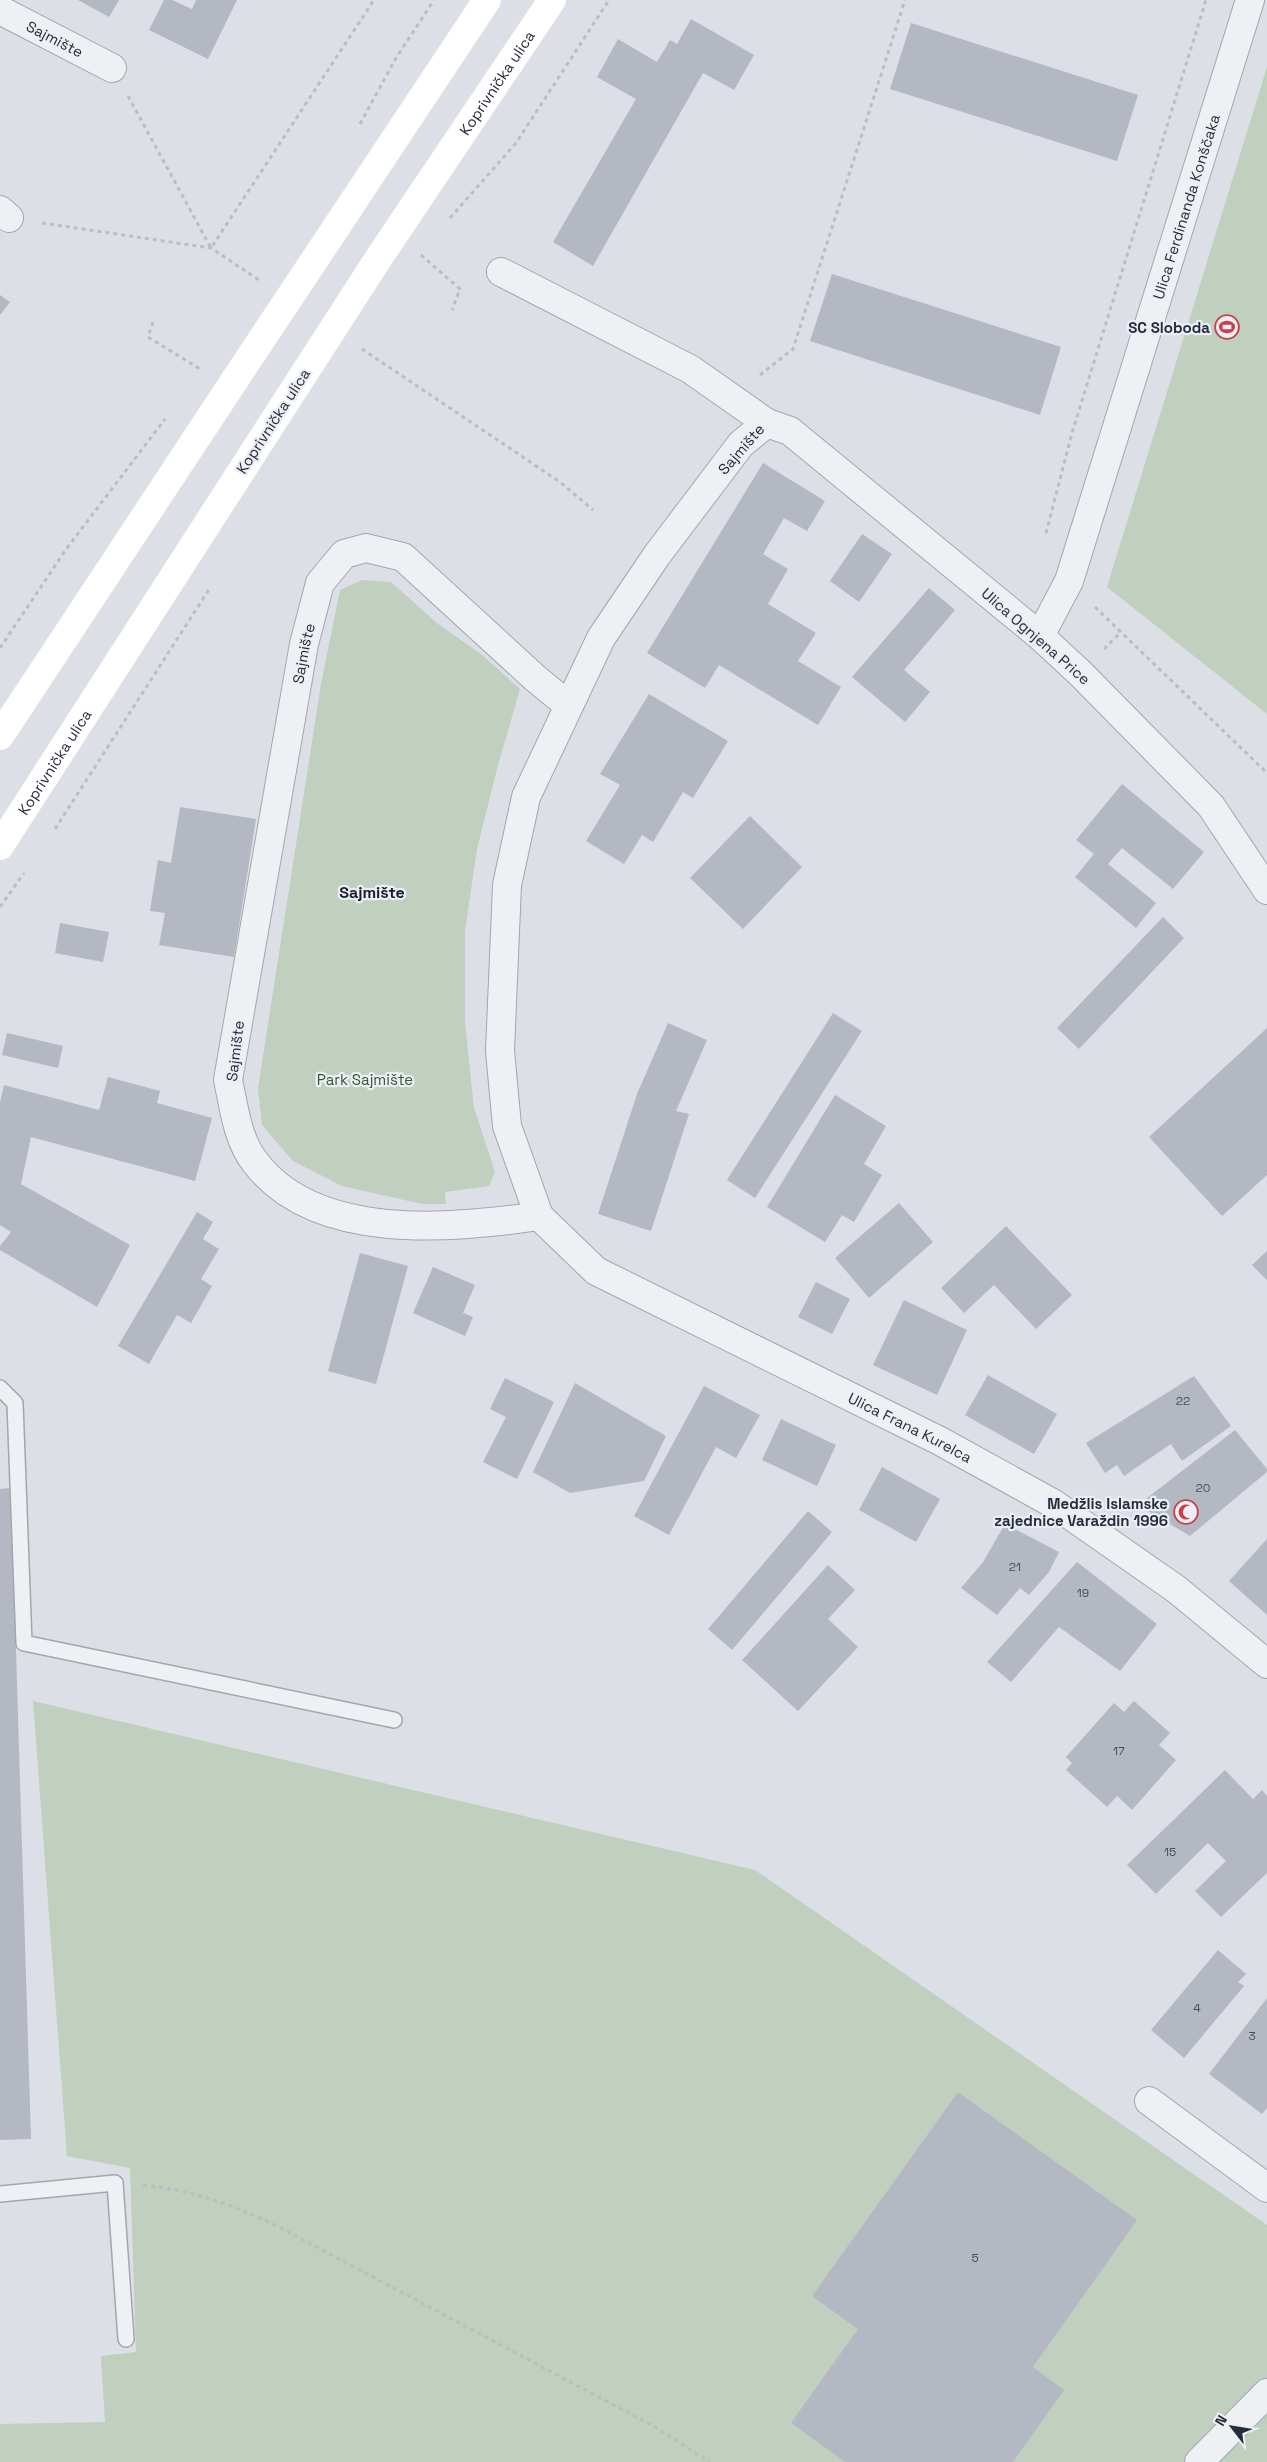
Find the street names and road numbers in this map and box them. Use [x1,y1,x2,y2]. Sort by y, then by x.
street label: Sajmište [23,16,87,61]
street label: Koprivnička ulica [455,26,539,138]
street label: Ulica Ferdinanda Konščaka [1148,111,1224,302]
street label: Koprivnička ulica [232,365,314,477]
street label: Sajmište [714,420,768,478]
street label: Ulica Ognjena Price [978,584,1094,689]
street label: Sajmište [288,621,319,685]
street label: Koprivnička ulica [13,705,95,818]
street label: Sajmište [222,1019,248,1083]
street label: Ulica Frana Kurelca [845,1388,976,1467]

